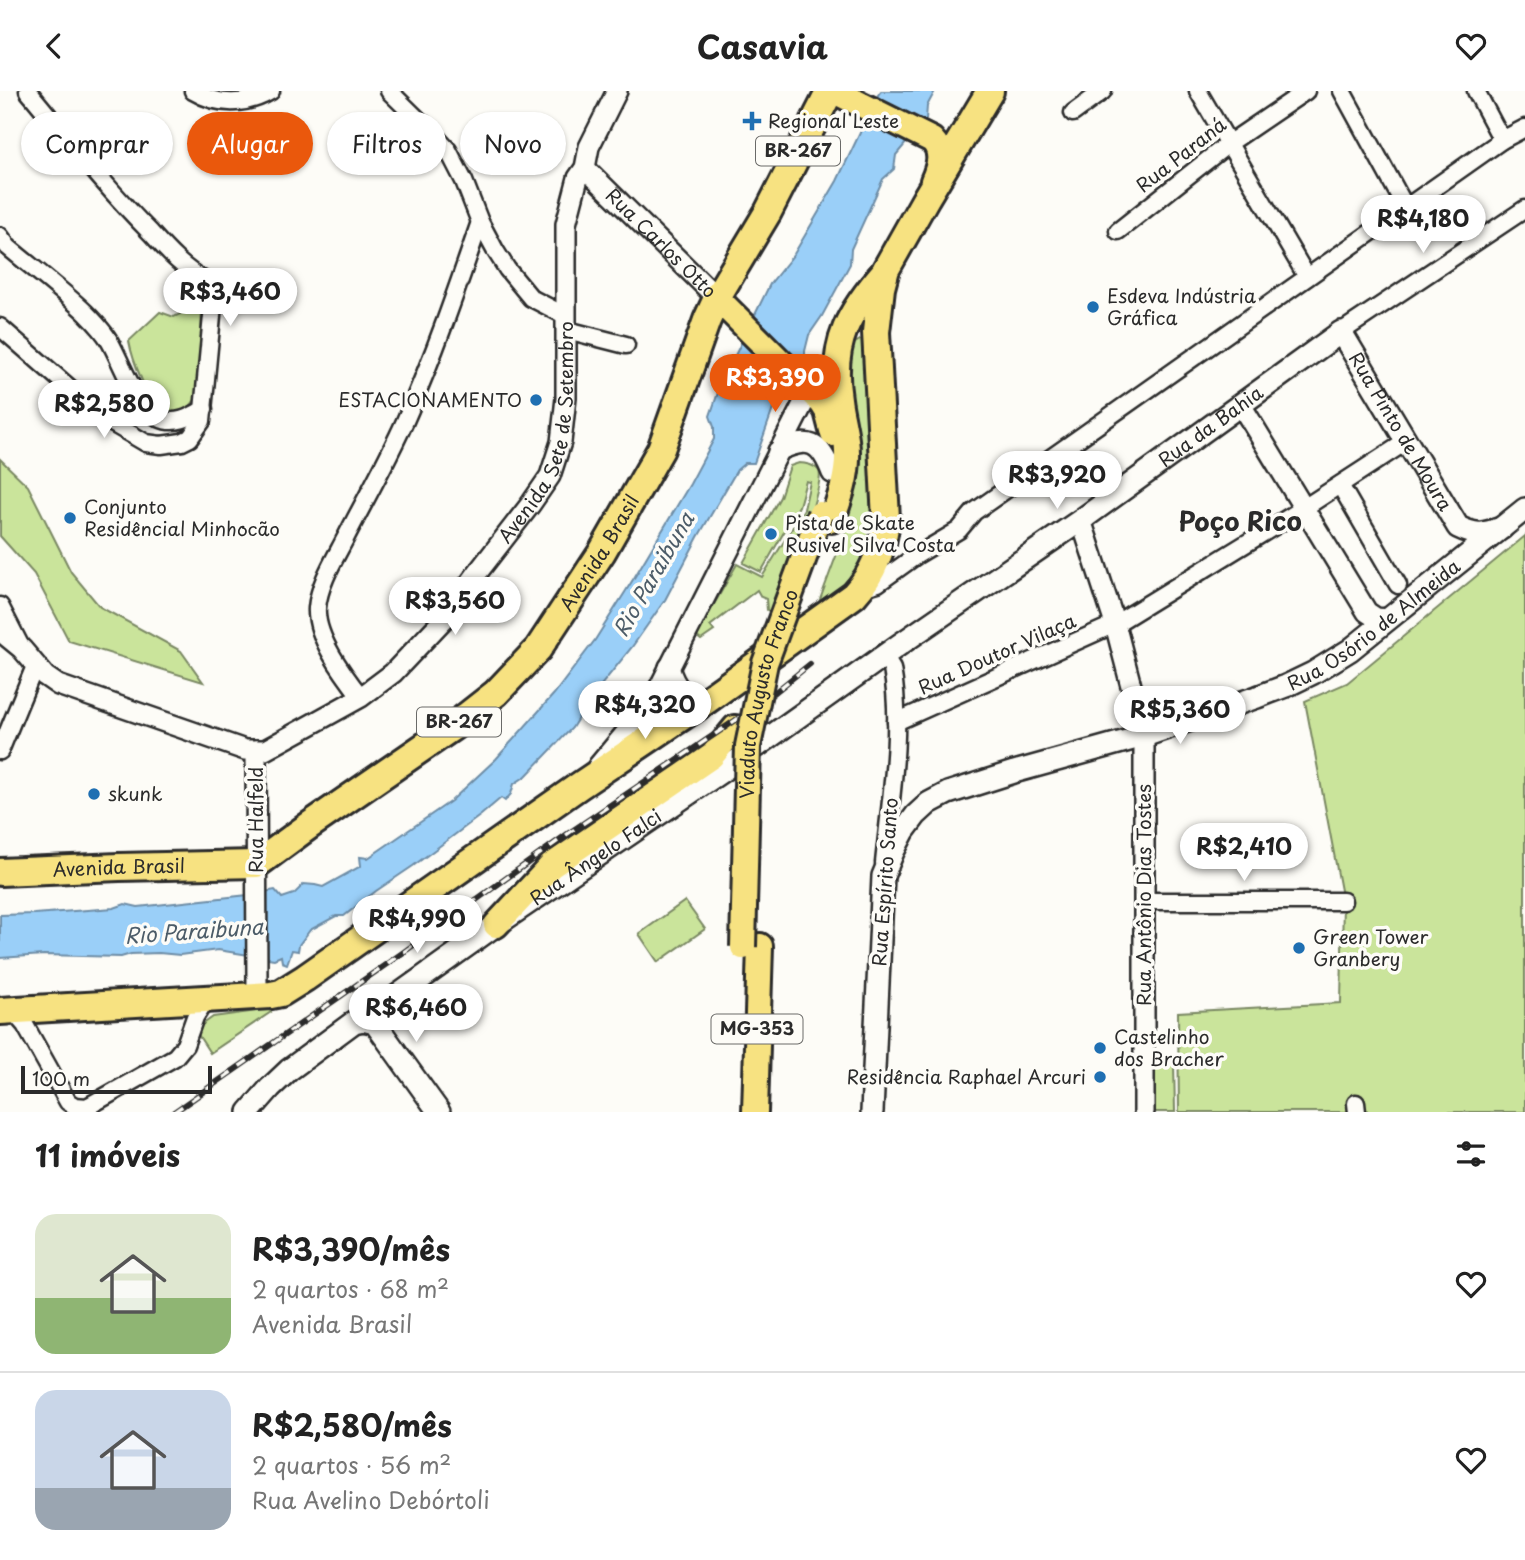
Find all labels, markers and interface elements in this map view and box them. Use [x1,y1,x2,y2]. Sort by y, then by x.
text: Casavia [697,22,828,70]
icon: back [35,27,73,65]
icon: heart [1452,27,1490,65]
place label: Regional Leste [768,106,899,134]
street label: Rua Paraná [1129,110,1231,198]
marker: Regional Leste [742,111,762,131]
chip: Comprar [21,112,173,175]
chip: Alugar [187,112,313,175]
chip: Filtros [327,112,446,175]
chip: Novo [460,112,566,175]
road number: BR-267 [756,137,840,165]
street label: Rua Carlos Otto [600,181,724,304]
pin: R$4,180 [1358,195,1488,255]
text: R$4,180 [1377,200,1469,235]
pin: R$3,460 [165,268,295,328]
text: R$3,460 [179,273,281,308]
place label: Esdeva Indústria Gráfica [1107,281,1256,331]
marker: Esdeva Indústria Gráfica [1085,299,1101,315]
street label: Avenida Sete de Setembro [491,321,579,549]
street label: Rua Pinto de Moura [1343,346,1460,516]
pin: R$3,390 [710,355,840,414]
text: R$3,390 [726,359,824,394]
street label: Rua da Bahia [1152,378,1268,473]
pin: R$2,580 [39,381,169,440]
text: R$2,580 [54,385,154,420]
place label: ESTACIONAMENTO [338,385,522,413]
marker: ESTACIONAMENTO [528,392,544,408]
pin: R$3,920 [992,451,1122,511]
text: R$3,920 [1008,456,1106,491]
street label: Avenida Brasil [552,489,645,616]
place label: Conjunto Residêncial Minhocão [84,492,280,542]
district label: Poço Rico [1178,501,1302,540]
water label: Rio Paraibuna [604,505,701,642]
place label: Pista de Skate Rusivel Silva Costa [785,508,955,558]
marker: Conjunto Residêncial Minhocão [62,510,78,526]
marker: Pista de Skate Rusivel Silva Costa [763,526,779,542]
street label: Rua Osório de Almeida [1282,552,1466,696]
pin: R$3,560 [390,577,520,637]
text: R$3,560 [405,582,505,617]
street label: Viaduto Augusto Franco [732,585,804,799]
street label: Rua Doutor Vilaça [913,606,1080,700]
pin: R$4,320 [580,681,710,741]
text: R$4,320 [594,686,696,721]
pin: R$5,360 [1115,687,1245,746]
text: R$5,360 [1130,691,1230,726]
road number: BR-267 [417,707,501,737]
street label: Rua Halfeld [241,767,269,873]
place label: skunk [108,779,163,807]
street label: Rua Antônio Dias Tostes [1129,784,1157,1006]
marker: skunk [86,786,102,802]
street label: Rua Espírito Santo [864,797,904,967]
street label: Rua Ângelo Falci [524,801,667,911]
pin: R$2,410 [1179,823,1309,883]
text: R$2,410 [1196,828,1292,863]
street label: Avenida Brasil [52,851,185,883]
pin: R$4,990 [352,895,482,955]
text: R$4,990 [368,900,466,935]
water label: Rio Paraibuna [124,909,266,951]
place label: Green Tower Granbery [1313,922,1429,972]
marker: Green Tower Granbery [1291,940,1307,956]
pin: R$6,460 [351,985,481,1044]
text: R$6,460 [365,989,467,1024]
road number: MG-353 [712,1014,802,1044]
place label: Castelinho dos Bracher [1114,1022,1224,1072]
marker: Castelinho dos Bracher [1092,1040,1108,1056]
place label: Residência Raphael Arcuri [846,1062,1086,1090]
scale bar [21,1063,212,1095]
text: 100 m [32,1064,90,1092]
marker: Residência Raphael Arcuri [1092,1069,1108,1085]
text: 11 imóveis [35,1132,180,1177]
icon: filters [1452,1135,1490,1173]
text: R$3,390/mês [252,1226,450,1271]
icon: home [91,1242,175,1326]
icon: heart [1452,1265,1490,1303]
text: 2 quartos · 68 m² [252,1271,449,1306]
text: Avenida Brasil [252,1306,412,1341]
text: R$2,580/mês [252,1402,452,1447]
icon: home [91,1418,175,1502]
icon: heart [1452,1441,1490,1479]
text: 2 quartos · 56 m² [252,1447,451,1482]
text: Rua Avelino Debórtoli [252,1482,490,1517]

